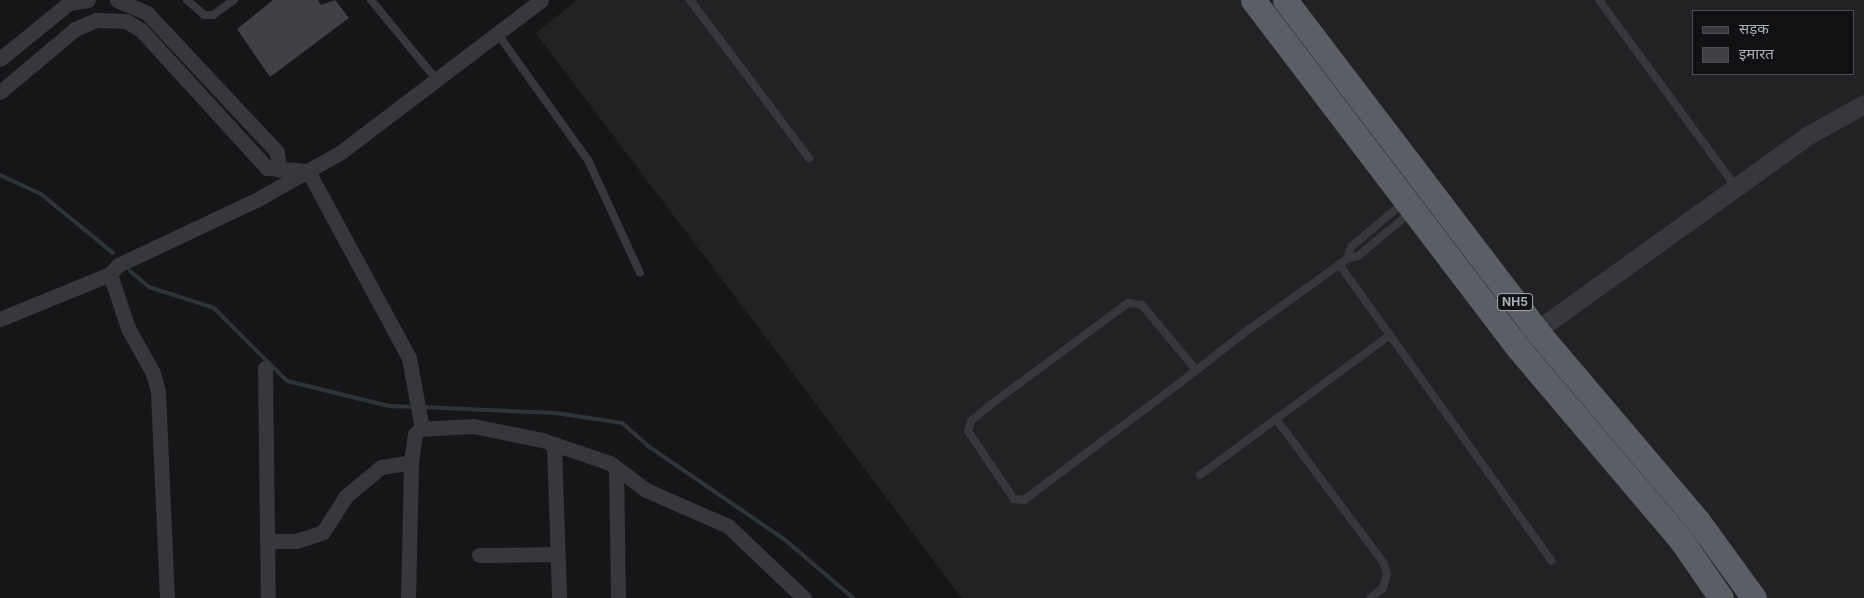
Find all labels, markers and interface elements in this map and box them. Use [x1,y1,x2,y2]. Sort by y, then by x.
legend [1692,10,1854,75]
text: सड़क [1739,19,1769,38]
text: इमारत [1739,44,1774,63]
road number: NH5 [1496,292,1534,312]

